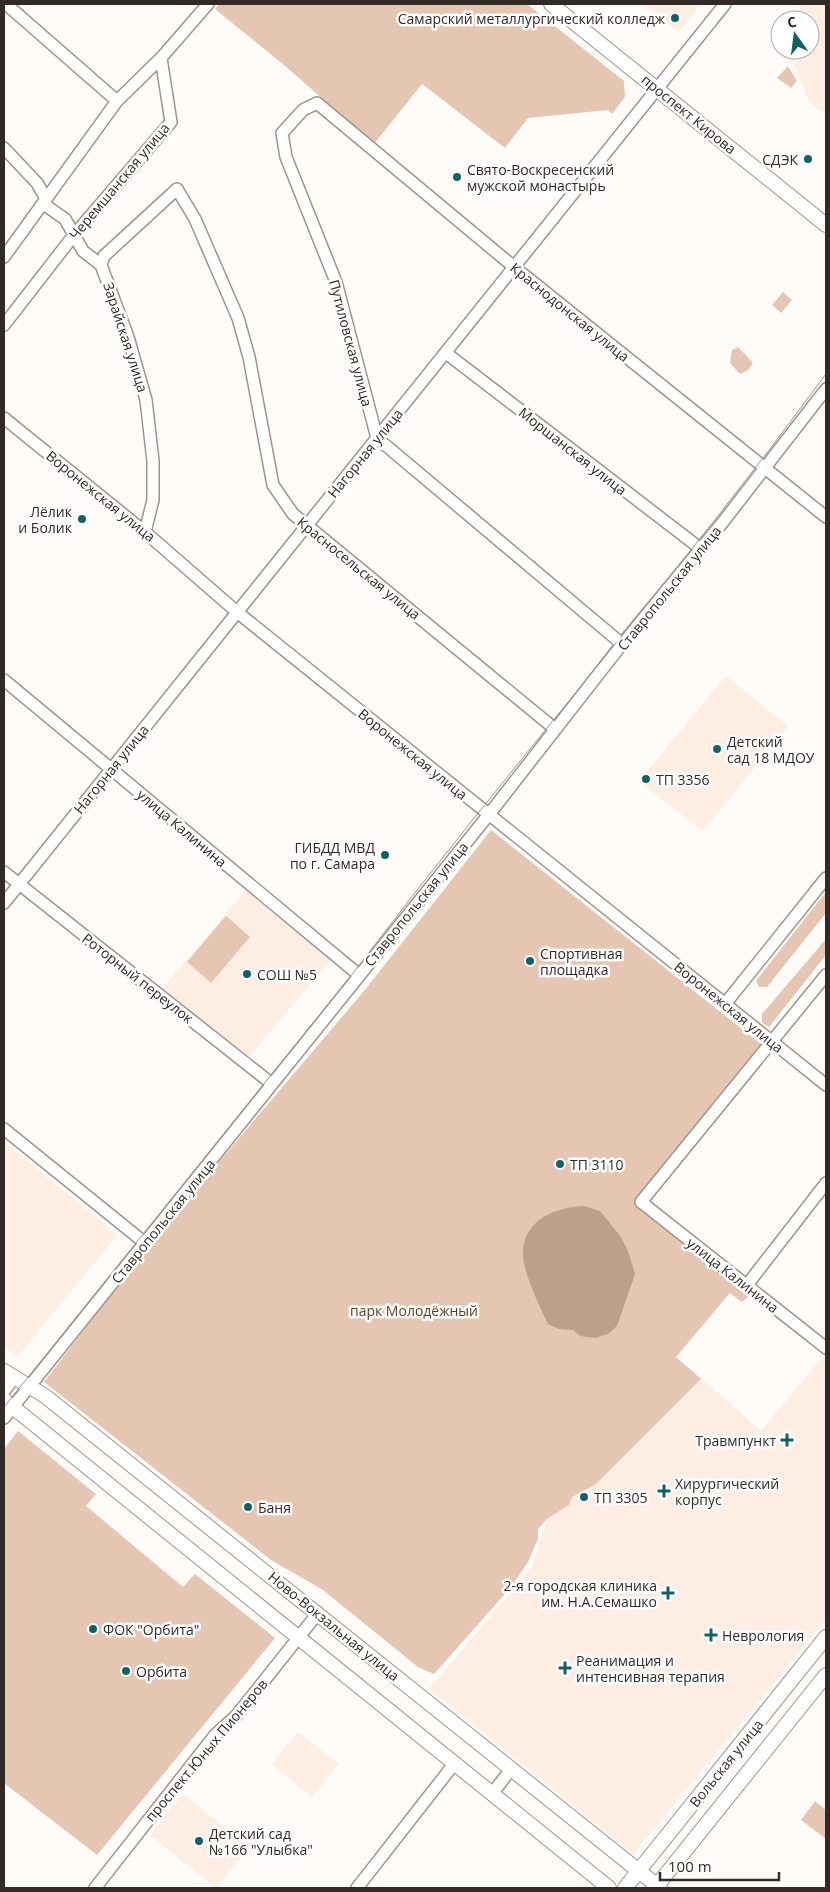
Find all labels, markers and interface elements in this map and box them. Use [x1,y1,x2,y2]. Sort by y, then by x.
place label: Самарский металлургический колледж [398,9,666,28]
north arrow [770,10,820,60]
marker: Самарский металлургический колледж [669,12,681,24]
text: С [785,12,798,32]
street label: проспект Кирова [638,70,740,158]
street label: Черемшанская улица [64,119,174,243]
place label: СДЭК [762,150,798,169]
marker: СДЭК [802,153,814,165]
place label: Свято-Воскресенский мужской монастырь [467,160,614,195]
marker: Свято-Воскресенский мужской монастырь [451,171,463,183]
street label: Краснодонская улица [507,258,633,366]
street label: Путиловская улица [325,277,377,409]
street label: Зарайская улица [99,279,153,395]
street label: Моршанская улица [515,403,631,499]
street label: Нагорная улица [323,404,407,502]
street label: Воронежская улица [43,446,159,546]
place label: Лёлик и Болик [18,502,73,537]
street label: Красносельская улица [293,512,425,624]
marker: Лёлик и Болик [76,513,88,525]
street label: Ставропольская улица [613,522,725,654]
street label: Воронежская улица [355,704,471,804]
street label: Нагорная улица [69,720,153,818]
place label: Детский сад 18 МДОУ [727,732,815,767]
marker: Детский сад 18 МДОУ [711,743,723,755]
place label: ТП 3356 [656,770,710,789]
marker: ТП 3356 [640,773,652,785]
street label: улица Калинина [133,785,231,871]
place label: ГИБДД МВД по г. Самара [290,838,375,873]
street label: Ставропольская улица [360,838,472,970]
marker: ГИБДД МВД по г. Самара [379,849,391,861]
street label: Роторный переулок [78,929,198,1028]
place label: Спортивная площадка [540,944,622,979]
marker: Спортивная площадка [524,955,536,967]
street label: Воронежская улица [671,957,787,1057]
place label: СОШ №5 [257,965,317,984]
marker: СОШ №5 [241,968,253,980]
street label: Ставропольская улица [107,1155,219,1287]
place label: ТП 3110 [570,1155,624,1174]
marker: ТП 3110 [554,1158,566,1170]
street label: улица Калинина [683,1233,783,1317]
park label: парк Молодёжный [350,1301,478,1320]
place label: Травмпункт [695,1431,776,1450]
marker: Травмпункт [780,1433,794,1447]
place label: Хирургический корпус [675,1474,779,1509]
marker: Хирургический корпус [657,1484,671,1498]
place label: ТП 3305 [594,1488,648,1507]
marker: ТП 3305 [578,1491,590,1503]
place label: Баня [258,1498,291,1517]
marker: Баня [242,1501,254,1513]
street label: Ново-Вокзальная улица [264,1567,404,1685]
place label: 2-я городская клиника им. Н.А.Семашко [504,1576,657,1611]
marker: 2-я городская клиника им. Н.А.Семашко [661,1586,675,1600]
place label: ФОК "Орбита" [103,1620,199,1639]
marker: ФОК "Орбита" [87,1623,99,1635]
place label: Неврология [722,1626,804,1645]
marker: Неврология [704,1628,718,1642]
place label: Реанимация и интенсивная терапия [576,1651,725,1686]
marker: Реанимация и интенсивная терапия [558,1661,572,1675]
place label: Орбита [136,1662,187,1681]
marker: Орбита [120,1665,132,1677]
street label: проспект Юных Пионеров [141,1675,271,1825]
street label: Вольская улица [685,1715,767,1811]
place label: Детский сад №166 "Улыбка" [209,1824,313,1859]
marker: Детский сад №166 "Улыбка" [193,1835,205,1847]
scale bar [660,1850,779,1882]
text: 100 m [668,1856,712,1876]

